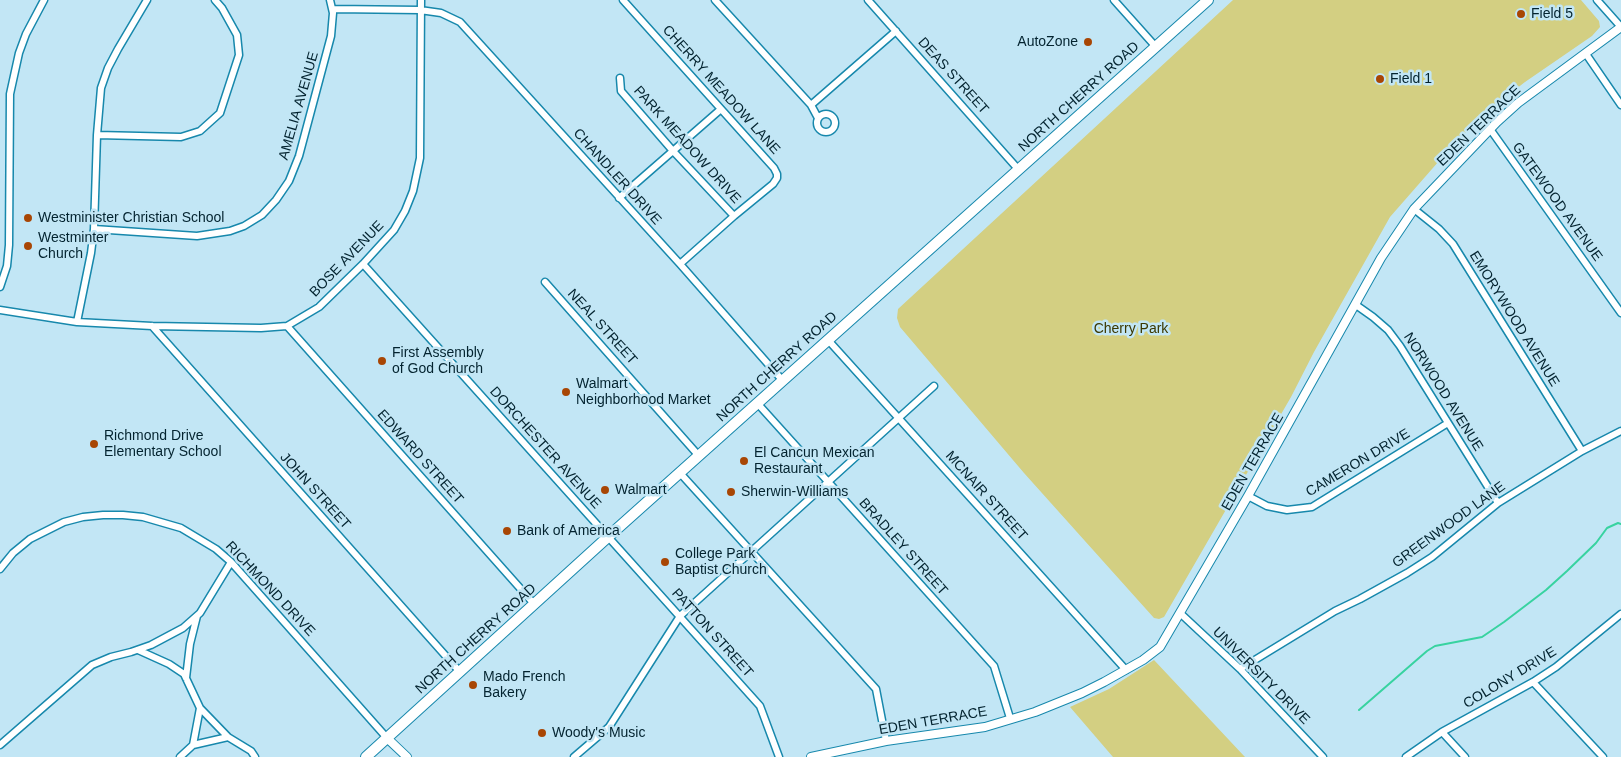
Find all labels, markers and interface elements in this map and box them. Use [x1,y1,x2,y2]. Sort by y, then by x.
place label: Field 5 [1531,6,1573,22]
marker: Field 5 [1515,8,1527,20]
street label: CHERRY MEADOW LANE [659,22,783,158]
street label: DEAS STREET [914,34,992,118]
place label: AutoZone [1017,34,1078,50]
marker: AutoZone [1082,36,1094,48]
street label: NORTH CHERRY ROAD [1015,38,1143,156]
street label: AMELIA AVENUE [276,50,322,162]
place label: Field 1 [1390,71,1432,87]
marker: Field 1 [1374,73,1386,85]
street label: EDEN TERRACE [1434,82,1524,170]
street label: PARK MEADOW DRIVE [630,83,744,207]
street label: CHANDLER DRIVE [569,125,665,229]
street label: GATEWOOD AVENUE [1508,139,1606,265]
place label: Westminister Christian School [38,210,224,226]
marker: Westminister Christian School [22,212,34,224]
street label: BOSE AVENUE [306,217,388,301]
place label: Westminter Church [38,230,109,262]
marker: Westminter Church [22,240,34,252]
street label: EMORYWOOD AVENUE [1465,248,1563,390]
street label: NEAL STREET [564,286,640,368]
street label: NORTH CHERRY ROAD [713,308,841,426]
park label: Cherry Park [1094,321,1168,337]
street label: NORWOOD AVENUE [1400,330,1486,454]
place label: First Assembly of God Church [392,345,484,378]
marker: First Assembly of God Church [376,355,388,367]
place label: Walmart Neighborhood Market [576,376,711,408]
street label: DORCHESTER AVENUE [486,384,604,512]
marker: Walmart Neighborhood Market [560,386,572,398]
street label: EDWARD STREET [373,406,467,508]
street label: EDEN TERRACE [1218,410,1288,514]
street label: CAMERON DRIVE [1303,425,1413,501]
place label: Richmond Drive Elementary School [104,428,222,461]
marker: Richmond Drive Elementary School [88,438,100,450]
place label: El Cancun Mexican Restaurant [754,445,875,478]
street label: MCNAIR STREET [942,448,1030,544]
street label: JOHN STREET [276,449,354,533]
marker: El Cancun Mexican Restaurant [738,455,750,467]
street label: GREENWOOD LANE [1389,478,1509,572]
place label: Walmart [615,482,667,498]
marker: Walmart [599,484,611,496]
place label: Sherwin-Williams [741,484,848,500]
marker: Sherwin-Williams [725,486,737,498]
street label: BRADLEY STREET [855,495,951,599]
place label: Bank of America [517,523,620,539]
marker: Bank of America [501,525,513,537]
street label: RICHMOND DRIVE [222,538,318,640]
place label: College Park Baptist Church [675,546,767,578]
marker: College Park Baptist Church [659,556,671,568]
street label: NORTH CHERRY ROAD [412,580,540,698]
street label: PATTON STREET [668,585,756,681]
street label: UNIVERSITY DRIVE [1209,624,1313,728]
street label: COLONY DRIVE [1460,644,1560,712]
place label: Mado French Bakery [483,669,565,702]
marker: Mado French Bakery [467,679,479,691]
street label: EDEN TERRACE [878,703,988,739]
place label: Woody's Music [552,725,645,741]
marker: Woody's Music [536,727,548,739]

